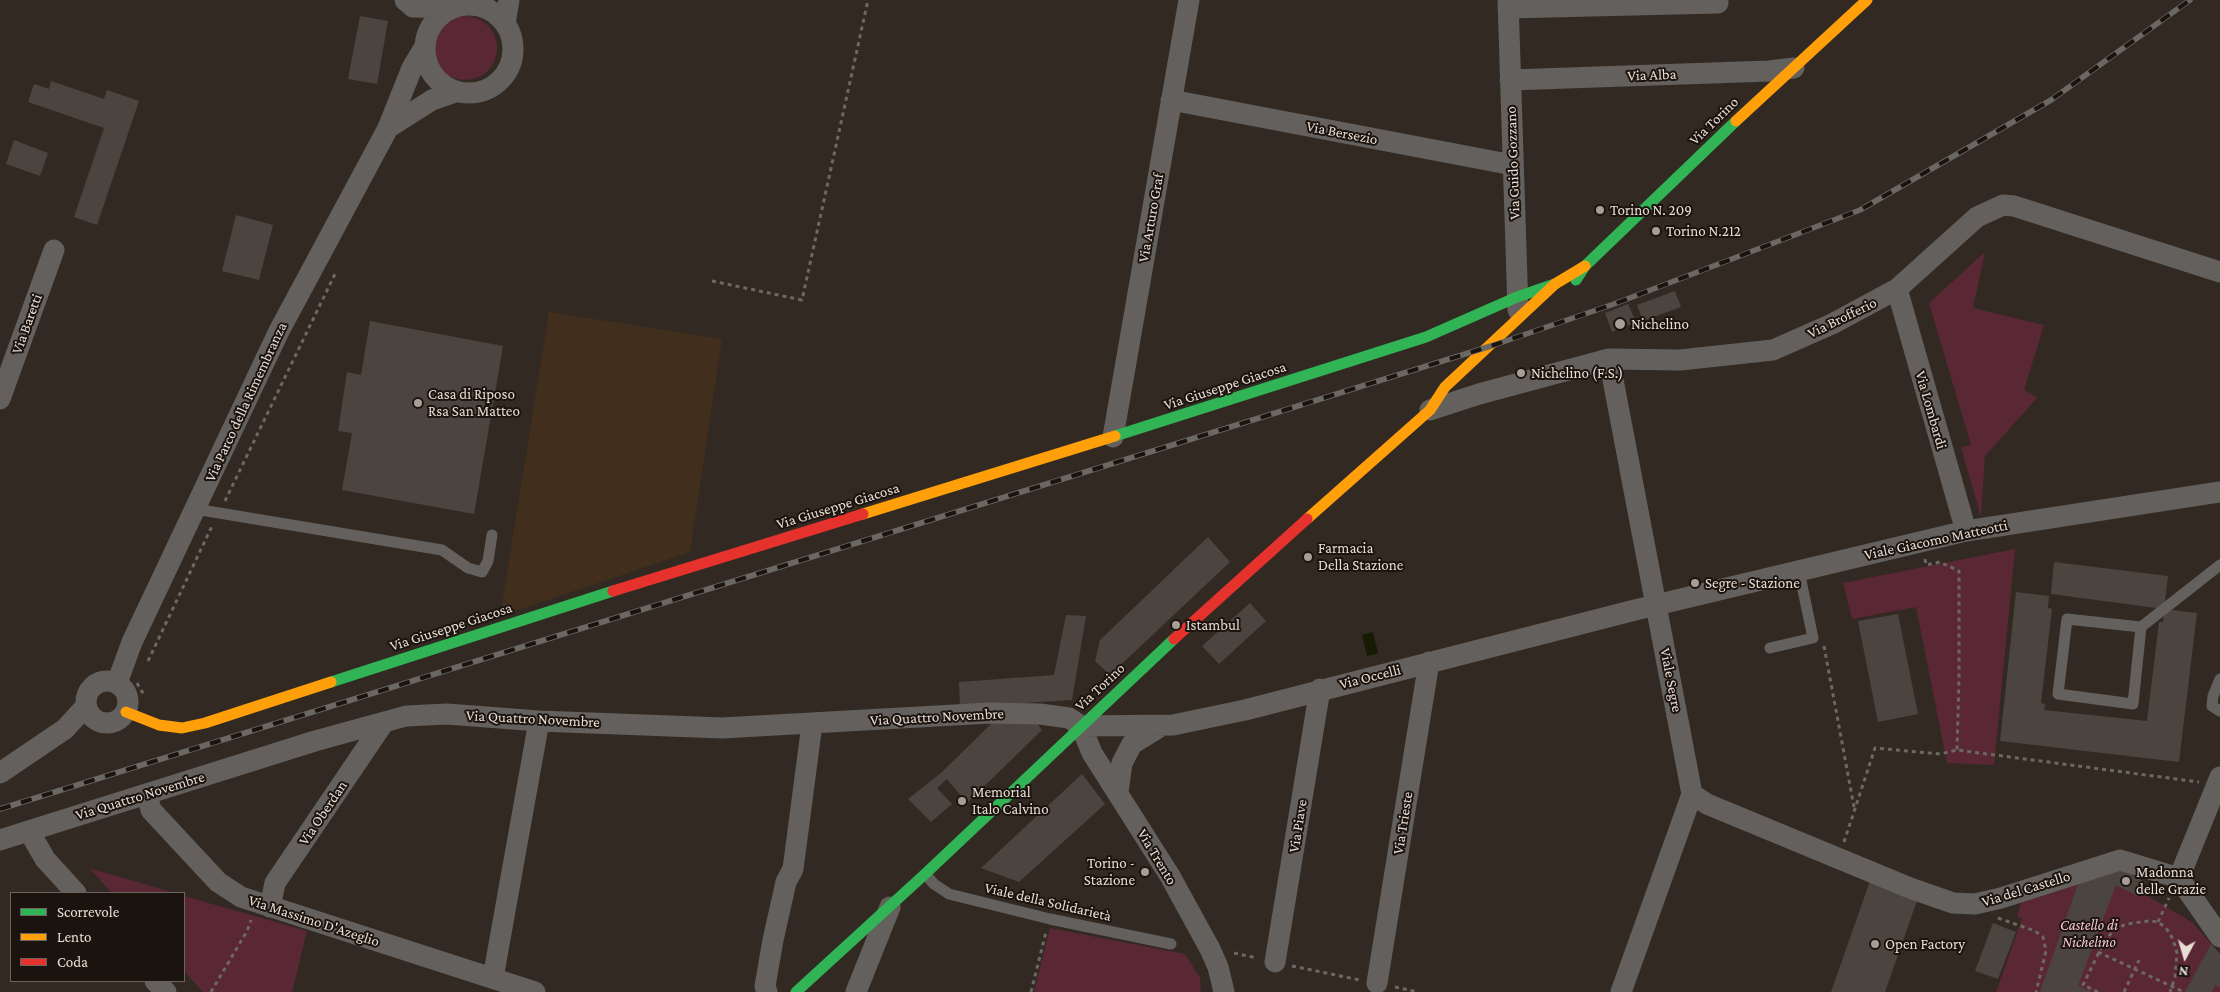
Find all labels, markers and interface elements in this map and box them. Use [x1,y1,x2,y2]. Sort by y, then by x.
street label: Via Alba [1627,65,1677,85]
street label: Via Torino [1686,93,1742,149]
street label: Via Guido Gozzano [1502,106,1524,220]
street label: Via Bersezio [1305,117,1379,149]
street label: Via Arturo Graf [1134,172,1168,264]
place label: Torino N. 209 [1610,201,1692,219]
marker: Torino N. 209 [1594,204,1606,216]
place label: Torino N.212 [1666,222,1741,240]
marker: Torino N.212 [1650,225,1662,237]
street label: Via Baretti [8,292,46,356]
street label: Via Brofferio [1804,294,1880,342]
place label: Nichelino [1631,315,1689,333]
marker: Nichelino [1613,317,1627,331]
street label: Via Parco della Rimembranza [201,319,291,485]
street label: Via Giuseppe Giacosa [1161,358,1289,414]
place label: Nichelino (F.S.) [1531,364,1623,382]
marker: Nichelino (F.S.) [1515,367,1527,379]
street label: Via Lombardi [1911,369,1951,451]
place label: Casa di Riposo Rsa San Matteo [428,385,520,420]
marker: Casa di Riposo Rsa San Matteo [412,397,424,409]
street label: Via Giuseppe Giacosa [774,479,902,533]
street label: Viale Giacomo Matteotti [1863,516,2009,564]
place label: Farmacia Della Stazione [1318,539,1403,574]
marker: Farmacia Della Stazione [1302,551,1314,563]
place label: Segre - Stazione [1705,574,1800,592]
marker: Segre - Stazione [1689,577,1701,589]
street label: Via Giuseppe Giacosa [387,599,515,655]
place label: Istambul [1186,616,1240,634]
marker: Istambul [1170,619,1182,631]
street label: Viale Segre [1656,646,1686,714]
street label: Via Torino [1071,659,1129,715]
street label: Via Occelli [1337,661,1403,693]
street label: Via Quattro Novembre [870,705,1004,729]
street label: Via Quattro Novembre [466,707,600,731]
street label: Via Quattro Novembre [73,768,207,824]
street label: Via Oberdan [295,777,351,849]
place label: Memorial Italo Calvino [972,783,1049,818]
street label: Via Trieste [1389,790,1417,856]
marker: Memorial Italo Calvino [956,795,968,807]
street label: Via Piave [1285,798,1311,854]
street label: Via Trento [1133,826,1181,888]
place label: Torino - Stazione [1084,854,1135,889]
place label: Madonna delle Grazie [2136,863,2206,898]
marker: Torino - Stazione [1139,866,1151,878]
street label: Via del Castello [1980,867,2072,911]
marker: Madonna delle Grazie [2120,875,2132,887]
street label: Viale della Solidarietà [983,879,1113,925]
street label: Via Massimo D'Azeglio [246,891,382,951]
legend [10,892,185,982]
text: Scorrevole [57,904,119,920]
park label: Castello di Nichelino [2060,916,2118,951]
text: Lento [57,929,91,945]
north arrow [2160,932,2210,982]
place label: Open Factory [1885,935,1965,953]
marker: Open Factory [1869,938,1881,950]
text: Coda [57,954,88,970]
text: N [2178,963,2189,980]

